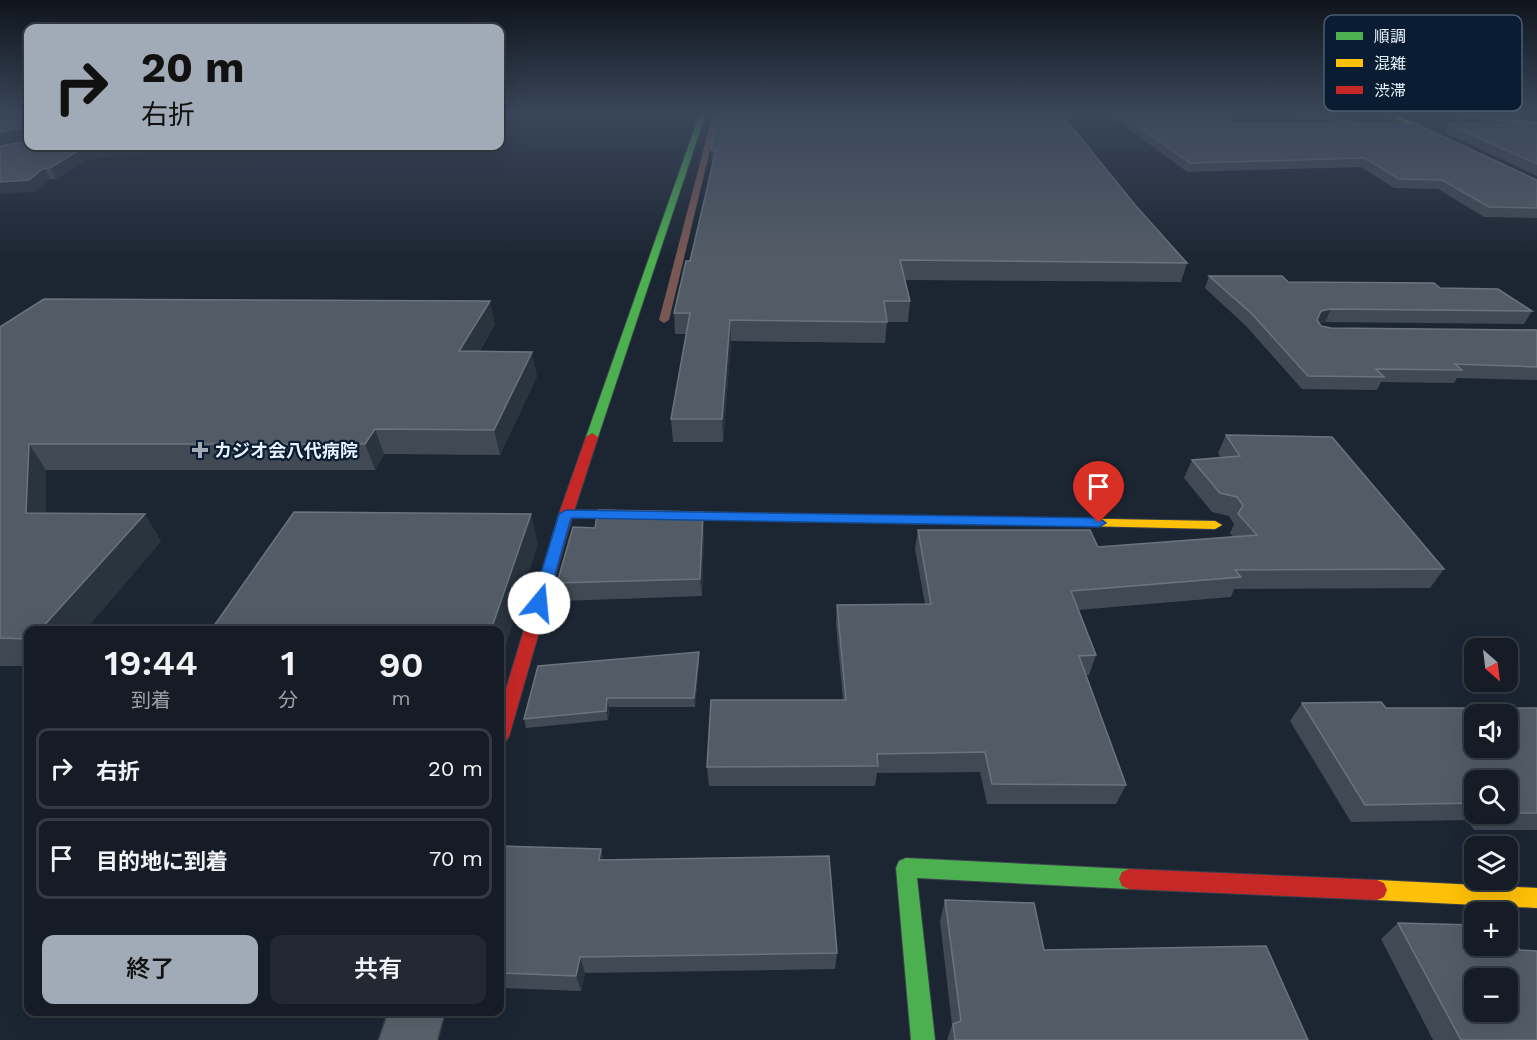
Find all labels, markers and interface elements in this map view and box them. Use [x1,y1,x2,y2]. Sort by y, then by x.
legend [1324,15,1522,111]
text: 順調 [1374,27,1406,46]
text: 20 m [141,43,245,92]
icon: right [42,48,120,126]
text: 混雑 [1374,54,1406,73]
text: 渋滞 [1374,81,1406,100]
text: 右折 [141,99,195,131]
place label: カジオ会八代病院 [214,440,358,461]
marker: カジオ会八代病院 [191,441,209,459]
pin [1073,461,1124,523]
icon: arrive [1082,470,1115,503]
position arrow [507,571,571,635]
north arrow [1464,638,1518,692]
map controls [1464,638,1518,1022]
text: 19:44 [104,642,198,684]
text: 1 [281,642,296,684]
text: 90 [379,644,424,686]
text: m [392,686,411,710]
text: 到着 [131,688,171,712]
text: 分 [278,688,298,712]
button: sound [1464,704,1518,758]
icon: right [45,752,78,785]
text: 20 m [428,756,483,781]
text: 右折 [96,759,140,784]
button: search [1464,770,1518,824]
button: layers [1464,836,1518,890]
icon: arrive [45,842,78,875]
text: 70 m [429,846,483,871]
text: 目的地に到着 [96,849,228,874]
button: + [1464,902,1518,956]
button: 終了 [42,935,258,1004]
button: 共有 [270,935,486,1004]
button: − [1464,968,1518,1022]

